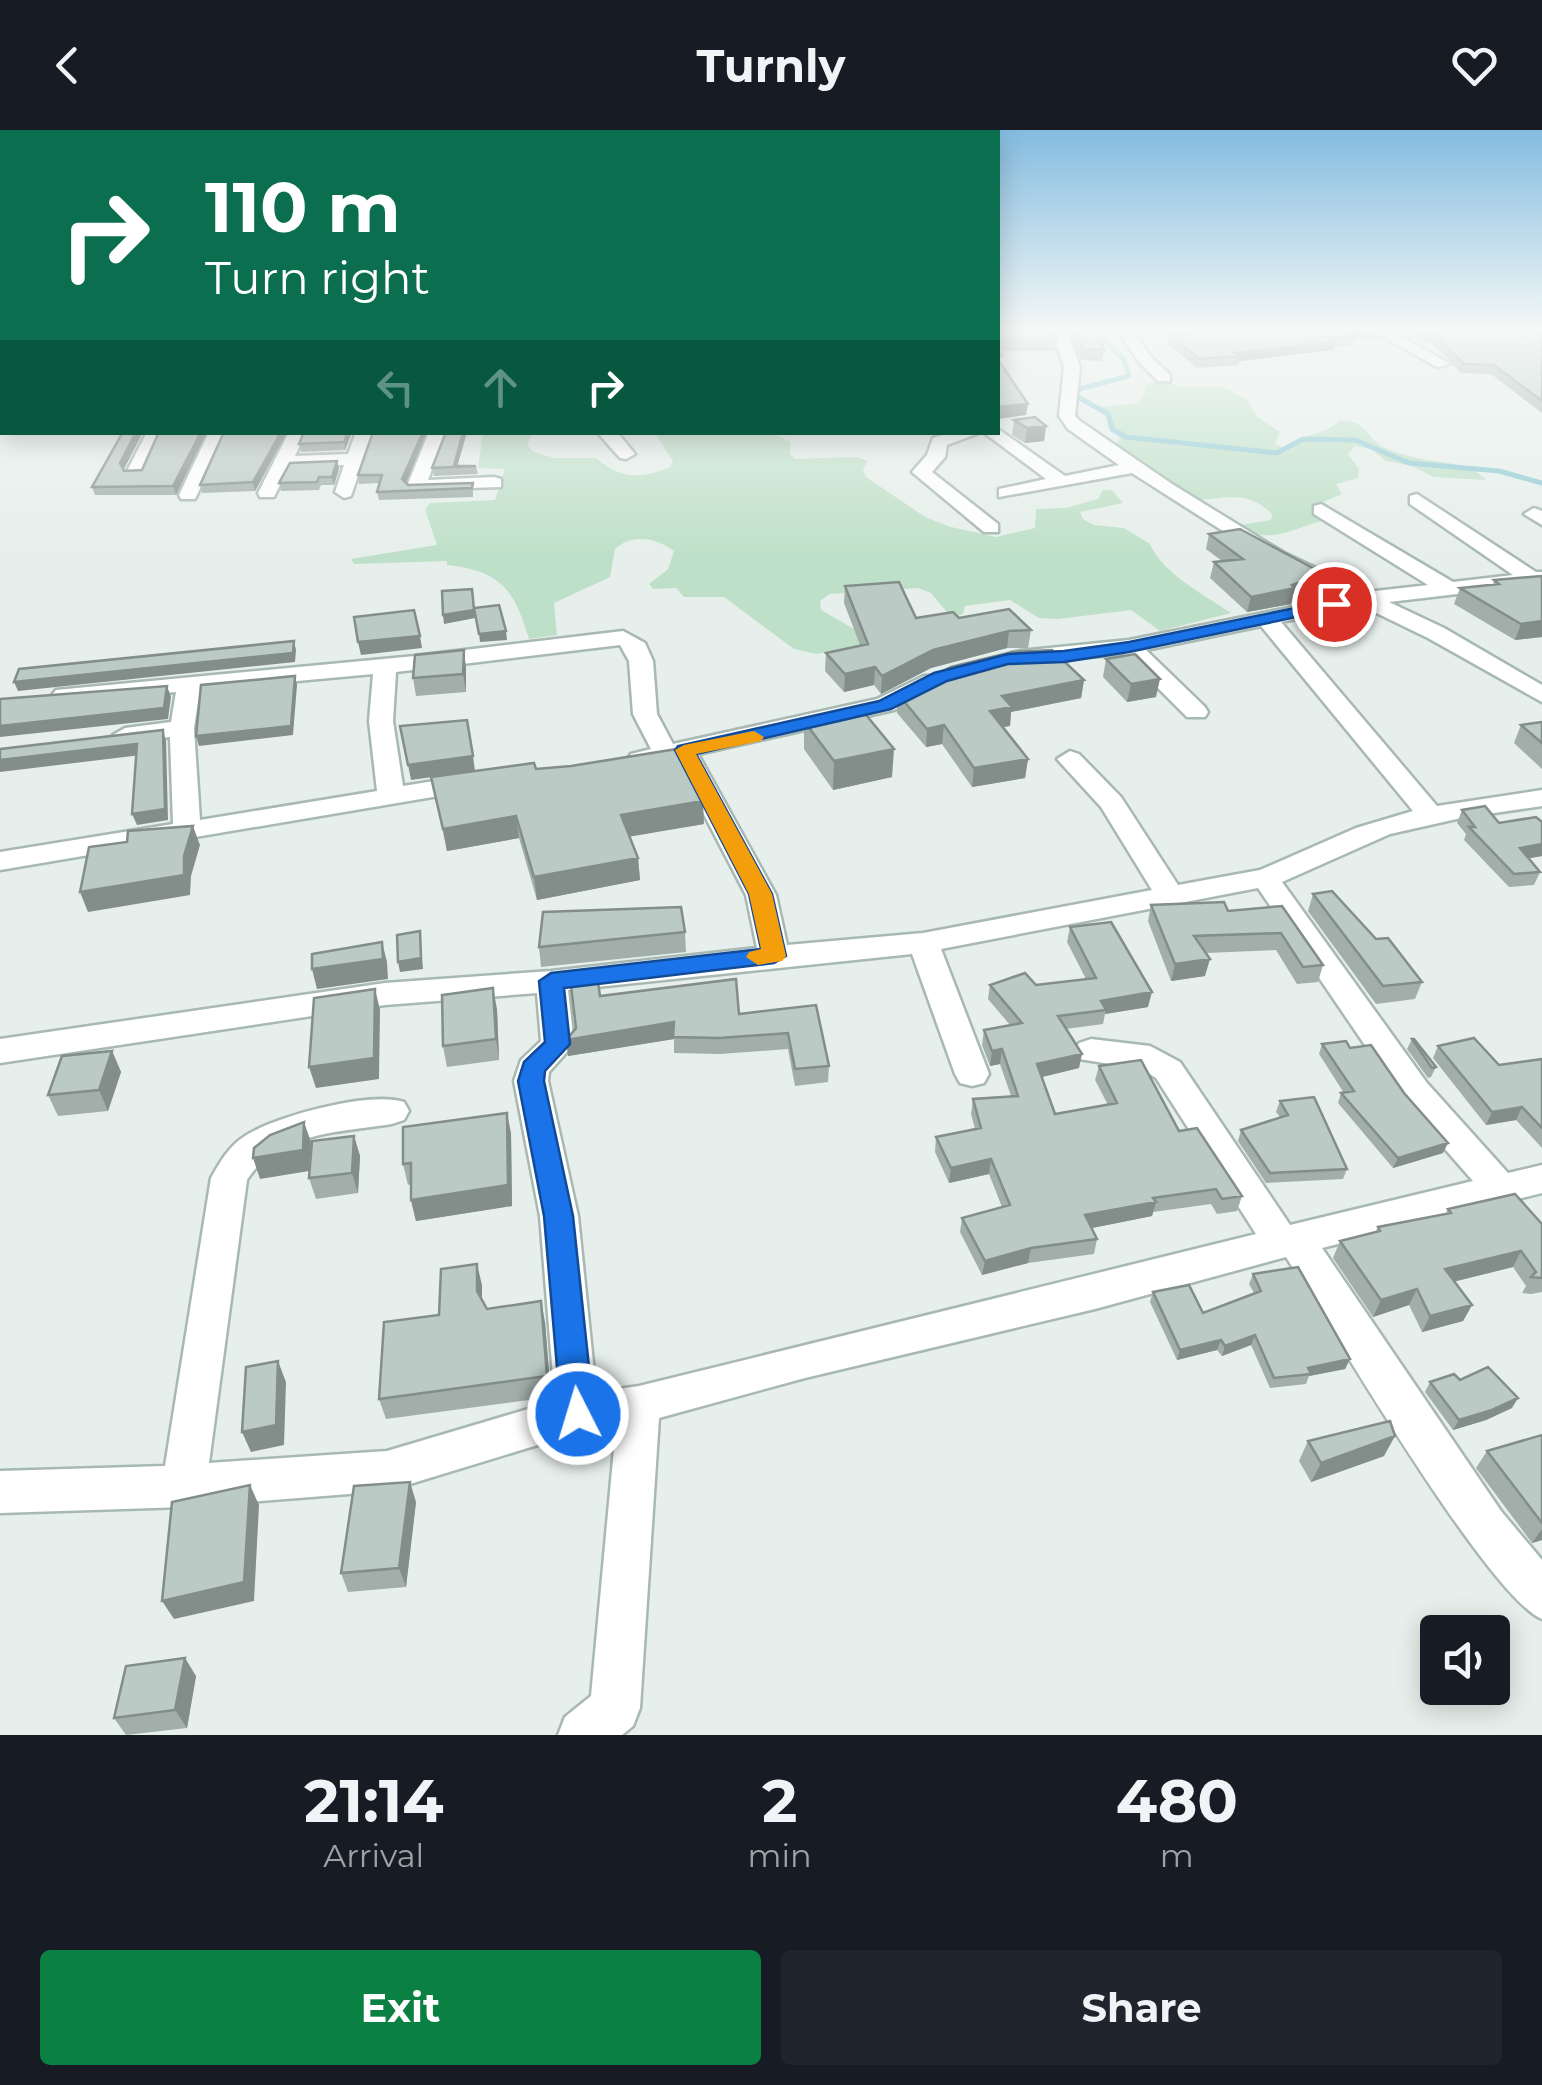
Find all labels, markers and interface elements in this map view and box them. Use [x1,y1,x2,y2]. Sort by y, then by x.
icon: back [40,38,95,93]
text: Turnly [697,38,845,93]
icon: heart [1447,38,1502,93]
text: 110 m [205,164,401,250]
icon: right [40,170,170,300]
text: Turn right [205,250,430,305]
icon: left [368,360,423,415]
icon: ahead [473,360,528,415]
icon: right [578,360,633,415]
pin [1292,562,1377,647]
icon: arrive [1307,577,1362,632]
position arrow [526,1362,630,1466]
map controls [1420,1615,1510,1705]
button: sound [1420,1615,1510,1705]
text: 21:14 [304,1764,444,1837]
text: 2 [762,1764,797,1837]
text: 480 [1116,1764,1238,1837]
text: Arrival [323,1836,424,1875]
text: min [748,1836,812,1875]
text: m [1160,1836,1194,1875]
button: Exit [40,1950,761,2065]
button: Share [781,1950,1502,2065]

